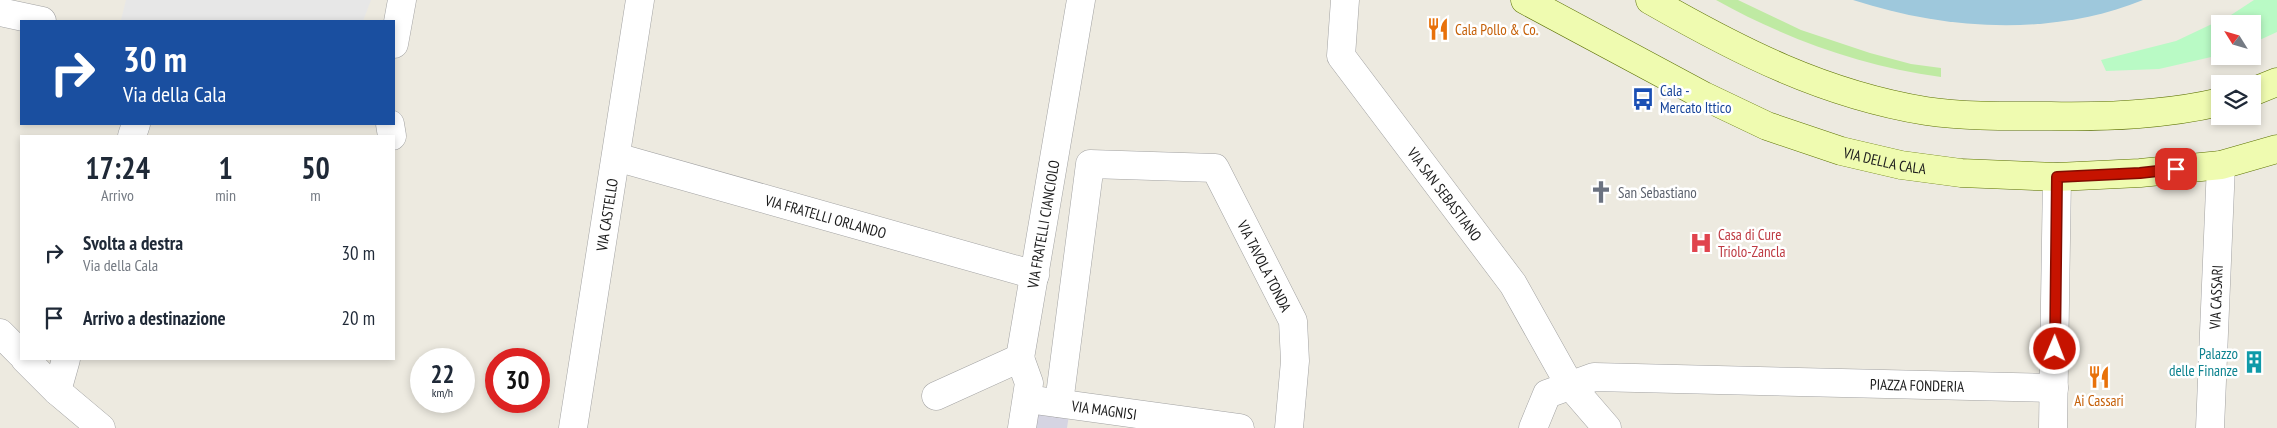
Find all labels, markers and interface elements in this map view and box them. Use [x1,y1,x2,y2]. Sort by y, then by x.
north arrow [2211,15,2261,65]
map controls [2211,15,2261,125]
restaurant icon: Cala Pollo & Co. [1425,16,1451,42]
place label: Cala Pollo & Co. [1455,20,1539,39]
text: 30 m [123,36,187,82]
icon: right [40,40,105,105]
button: layers [2211,75,2261,125]
text: Via della Cala [123,80,226,108]
place label: Cala - Mercato Ittico [1660,81,1731,117]
bus stop icon: Cala - Mercato Ittico [1630,86,1656,112]
street label: VIA DELLA CALA [1841,142,1928,178]
street label: VIA SAN SEBASTIANO [1403,143,1486,244]
text: 17:24 [85,148,150,187]
text: 1 [218,148,233,187]
text: 50 [301,148,330,187]
pin [2155,148,2197,190]
icon: arrive [2162,155,2190,183]
street label: VIA FRATELLI CIANCIOLO [1022,158,1063,290]
street label: VIA CASTELLO [591,177,621,253]
church icon: San Sebastiano [1588,179,1614,205]
place label: San Sebastiano [1618,183,1697,202]
text: Arrivo [101,185,134,205]
text: min [215,185,236,205]
text: m [310,185,321,205]
street label: VIA FRATELLI ORLANDO [762,190,889,242]
street label: VIA TAVOLA TONDA [1233,216,1297,316]
place label: Casa di Cure Triolo-Zancla [1718,225,1785,261]
hospital icon: Casa di Cure Triolo-Zancla [1688,230,1714,256]
text: Svolta a destra [83,231,183,255]
icon: right [40,239,68,267]
text: 30 m [342,241,375,265]
text: Via della Cala [83,255,158,275]
street label: VIA CASSARI [2205,264,2226,331]
icon: arrive [40,304,68,332]
text: Arrivo a destinazione [83,306,226,330]
text: 20 m [342,306,375,330]
position arrow [2028,322,2080,374]
place label: Palazzo delle Finanze [2169,344,2238,380]
speed limit sign: 30 [485,348,550,413]
building icon: Palazzo delle Finanze [2241,349,2267,375]
text: 22 [431,358,454,390]
restaurant icon: Ai Cassari [2086,364,2112,390]
street label: PIAZZA FONDERIA [1870,374,1965,395]
text: km/h [432,385,453,400]
place label: Ai Cassari [2074,391,2124,410]
street label: VIA MAGNISI [1070,396,1138,423]

